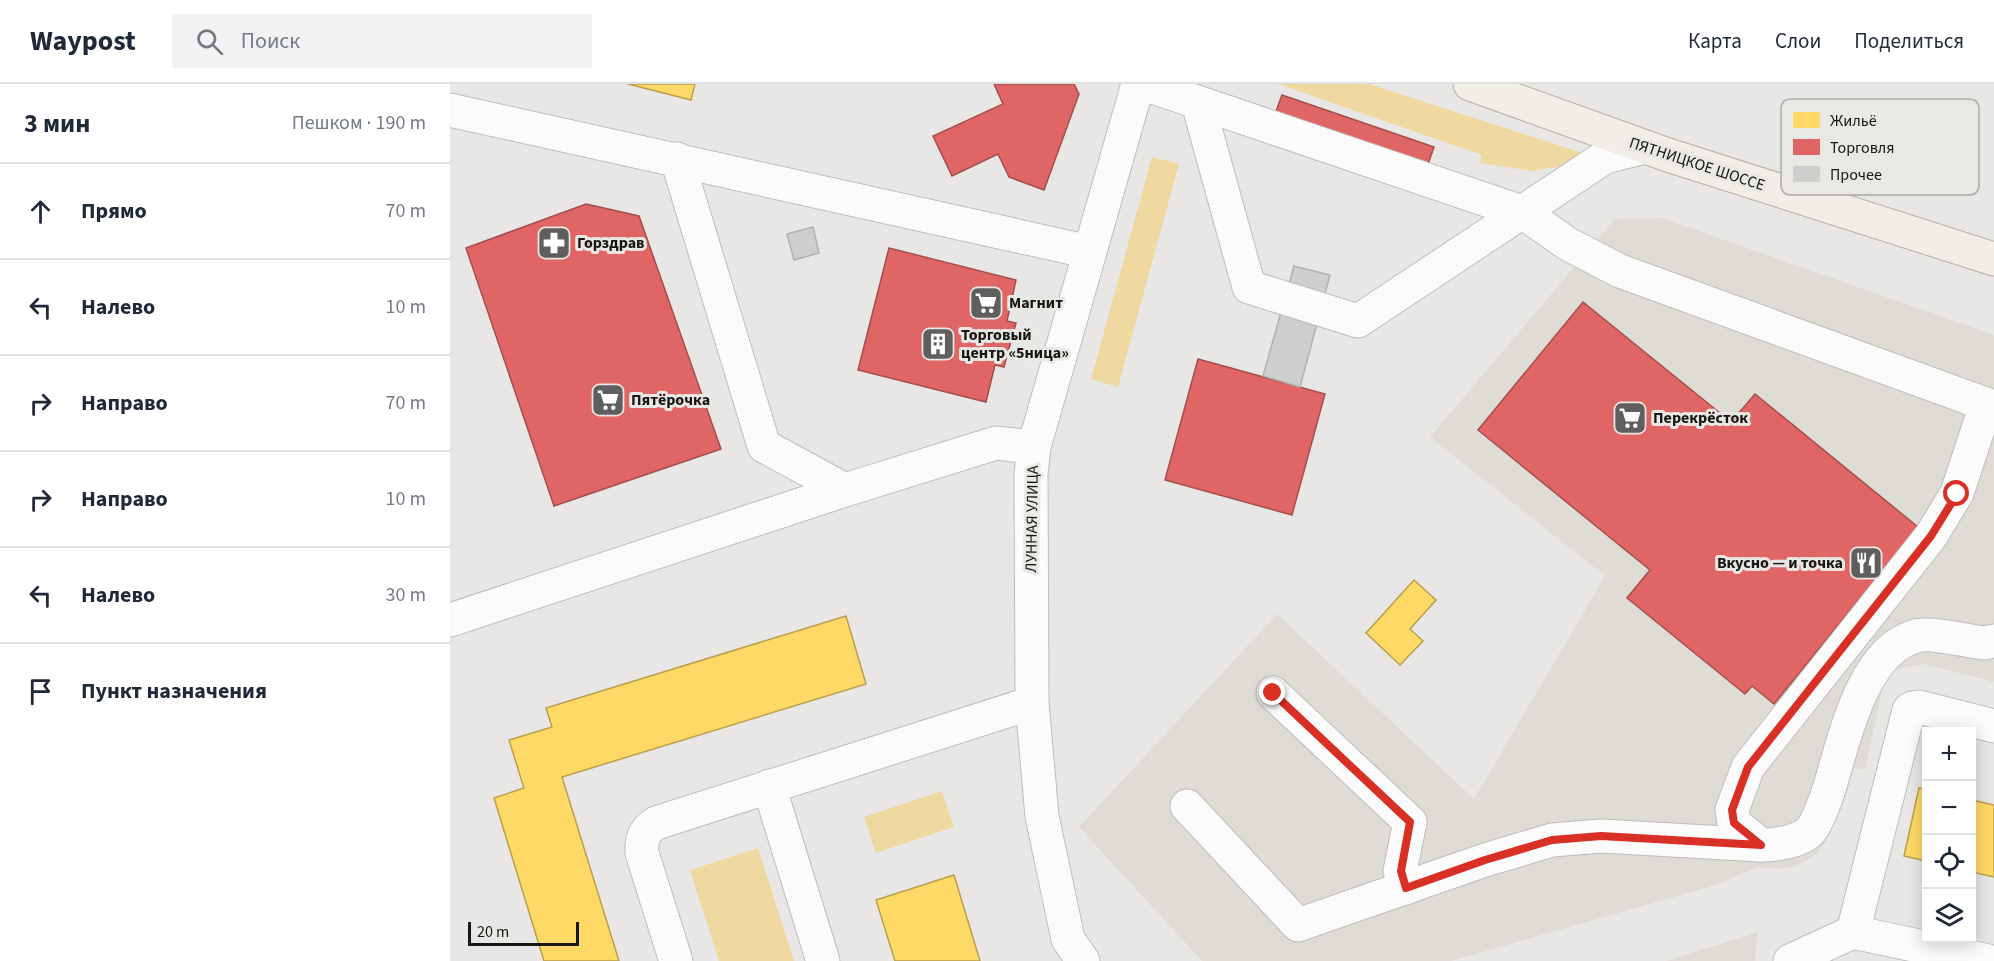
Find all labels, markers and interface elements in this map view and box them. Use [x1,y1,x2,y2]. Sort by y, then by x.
search box [172,14,592,68]
text: Waypost [30,21,136,61]
icon: search [193,25,226,58]
text: Поиск [241,25,300,57]
text: Карта [1688,26,1742,56]
text: Слои [1775,26,1821,56]
text: Поделиться [1854,26,1964,56]
legend [1781,99,1979,195]
text: 3 мин [24,105,90,142]
text: Пешком · 190 m [292,109,426,137]
text: Жильё [1830,110,1877,132]
street label: ПЯТНИЦКОЕ ШОССЕ [1626,132,1768,196]
text: Торговля [1830,137,1895,159]
text: Прочее [1830,164,1882,186]
icon: ahead [24,195,57,228]
text: Прямо [81,195,147,227]
text: 70 m [386,197,426,225]
pharmacy icon: Горздрав [536,225,572,261]
place label: Горздрав [577,232,645,254]
supermarket icon: Магнит [968,285,1004,321]
icon: left [24,291,57,324]
text: Налево [81,291,155,323]
place label: Магнит [1009,292,1063,314]
text: 10 m [386,293,426,321]
place label: Торговый центр «5ница» [961,324,1069,364]
building icon: Торговый центр «5ница» [920,326,956,362]
supermarket icon: Пятёрочка [590,382,626,418]
icon: right [24,387,57,420]
text: Направо [81,387,168,419]
text: 70 m [386,389,426,417]
place label: Пятёрочка [631,389,710,411]
supermarket icon: Перекрёсток [1612,400,1648,436]
place label: Перекрёсток [1653,407,1748,429]
street label: ЛУННАЯ УЛИЦА [1020,465,1044,573]
route start [1943,480,1969,506]
icon: right [24,483,57,516]
text: Направо [81,483,168,515]
text: 10 m [386,485,426,513]
restaurant icon: Вкусно — и точка [1848,545,1884,581]
place label: Вкусно — и точка [1717,552,1843,574]
icon: left [24,579,57,612]
text: Налево [81,579,155,611]
text: 30 m [386,581,426,609]
icon: arrive [24,675,57,708]
text: Пункт назначения [81,675,267,707]
route end [1259,679,1285,705]
map controls [1922,727,1976,943]
button: + [1922,727,1976,781]
button: − [1922,781,1976,835]
button: locate [1922,835,1976,889]
button: layers [1922,889,1976,943]
scale bar [468,919,579,946]
text: 20 m [477,921,509,943]

